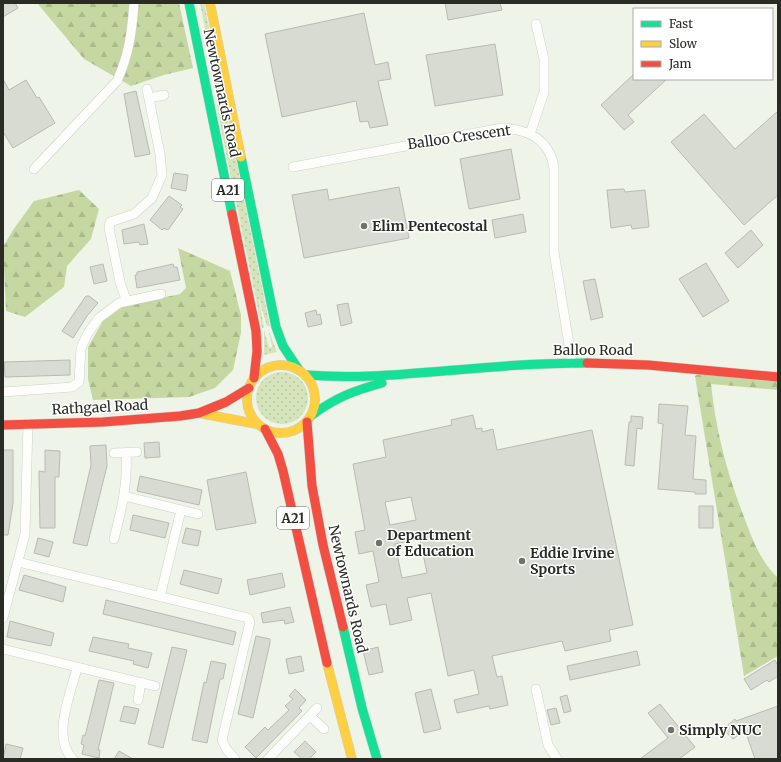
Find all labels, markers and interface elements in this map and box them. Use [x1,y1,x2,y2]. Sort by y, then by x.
legend [633,8,773,80]
text: Fast [669,16,693,31]
street label: Newtownards Road [200,27,245,159]
text: Slow [669,36,698,51]
text: Jam [668,56,692,71]
street label: Balloo Crescent [406,121,512,153]
road number: A21 [212,179,244,201]
place label: Elim Pentecostal [372,217,488,235]
marker: Elim Pentecostal [359,221,369,231]
street label: Balloo Road [553,341,634,359]
street label: Rathgael Road [51,395,149,419]
road number: A21 [277,507,309,529]
street label: Newtownards Road [324,523,372,655]
place label: Department of Education [387,526,474,560]
marker: Department of Education [374,538,384,548]
place label: Eddie Irvine Sports [530,544,615,578]
marker: Eddie Irvine Sports [517,556,527,566]
place label: Simply NUC [679,721,762,739]
marker: Simply NUC [666,725,676,735]

